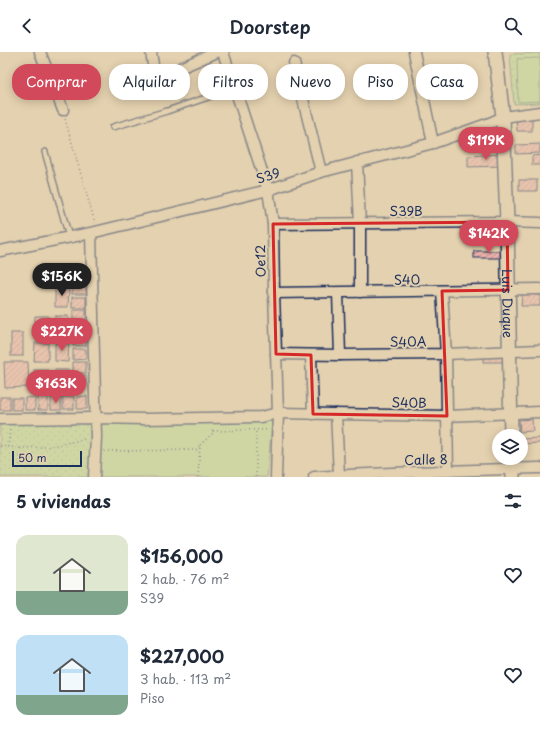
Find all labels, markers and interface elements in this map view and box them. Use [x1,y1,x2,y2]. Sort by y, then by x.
text: Doorstep [229,13,311,40]
icon: back [16,15,38,37]
icon: search [502,15,524,37]
chip: Comprar [12,64,101,100]
chip: Alquilar [109,64,190,100]
chip: Filtros [198,64,268,100]
chip: Nuevo [276,64,345,100]
chip: Piso [353,64,408,100]
chip: Casa [416,64,478,100]
pin: $119K [458,127,514,161]
text: $119K [467,130,505,149]
street label: S39 [254,162,282,188]
street label: S39B [389,201,423,220]
pin: $142K [461,220,517,254]
text: $142K [468,223,510,242]
street label: Oe12 [250,245,270,277]
pin: $156K [34,263,90,297]
text: $156K [41,266,83,285]
street label: S40 [394,269,420,289]
street label: Luis Duque [498,269,519,338]
pin: $227K [34,318,90,352]
text: $227K [40,321,84,340]
street label: S40A [389,331,427,351]
pin: $163K [28,370,84,404]
text: $163K [35,373,77,392]
street label: S40B [391,392,427,412]
map controls [492,429,528,465]
button: layers [492,429,528,465]
scale bar [12,449,82,468]
text: 50 m [18,449,47,466]
street label: Calle 8 [404,449,448,469]
text: 5 viviendas [16,488,111,514]
icon: filters [502,490,524,512]
text: $156,000 [140,543,223,569]
icon: home [48,551,96,599]
icon: heart [502,564,524,586]
text: 2 hab. · 76 m² [140,569,229,588]
text: S39 [140,588,164,607]
text: $227,000 [140,643,224,669]
icon: home [48,651,96,699]
icon: heart [502,664,524,686]
text: 3 hab. · 113 m² [140,669,231,688]
text: Piso [140,688,165,707]

